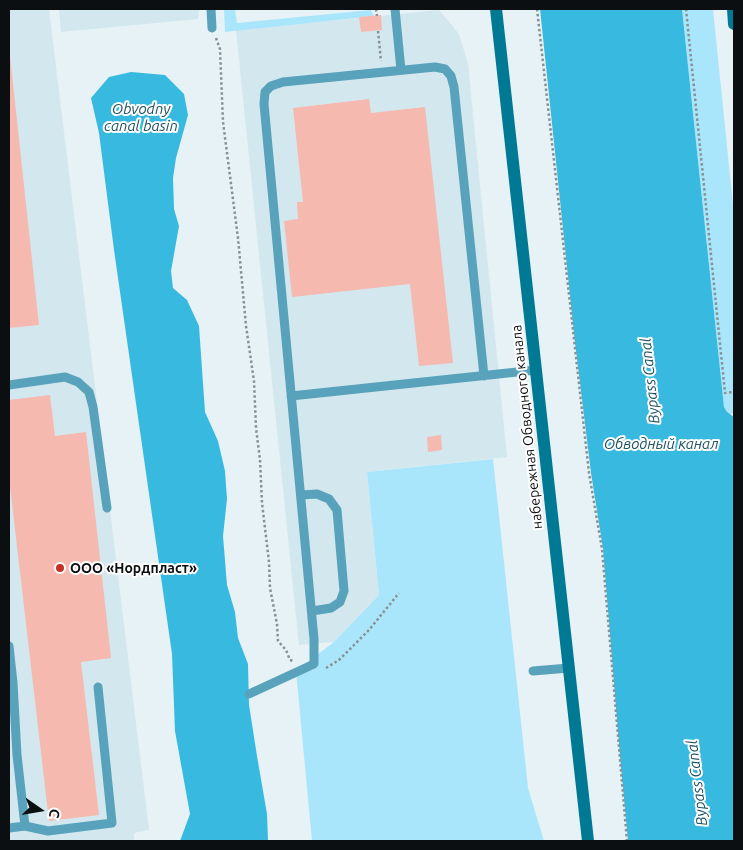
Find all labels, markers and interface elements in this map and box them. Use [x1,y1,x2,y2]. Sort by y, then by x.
water label: Obvodny canal basin [104,100,178,135]
street label: набережная Обводного канала [508,324,546,530]
water label: Bypass Canal [637,337,663,425]
water label: Обводный канал [604,435,718,453]
place label: ООО «Нордпласт» [70,560,197,576]
marker: ООО «Нордпласт» [54,562,66,574]
water label: Bypass Canal [683,739,711,827]
north arrow [15,785,65,835]
text: С [46,807,63,820]

